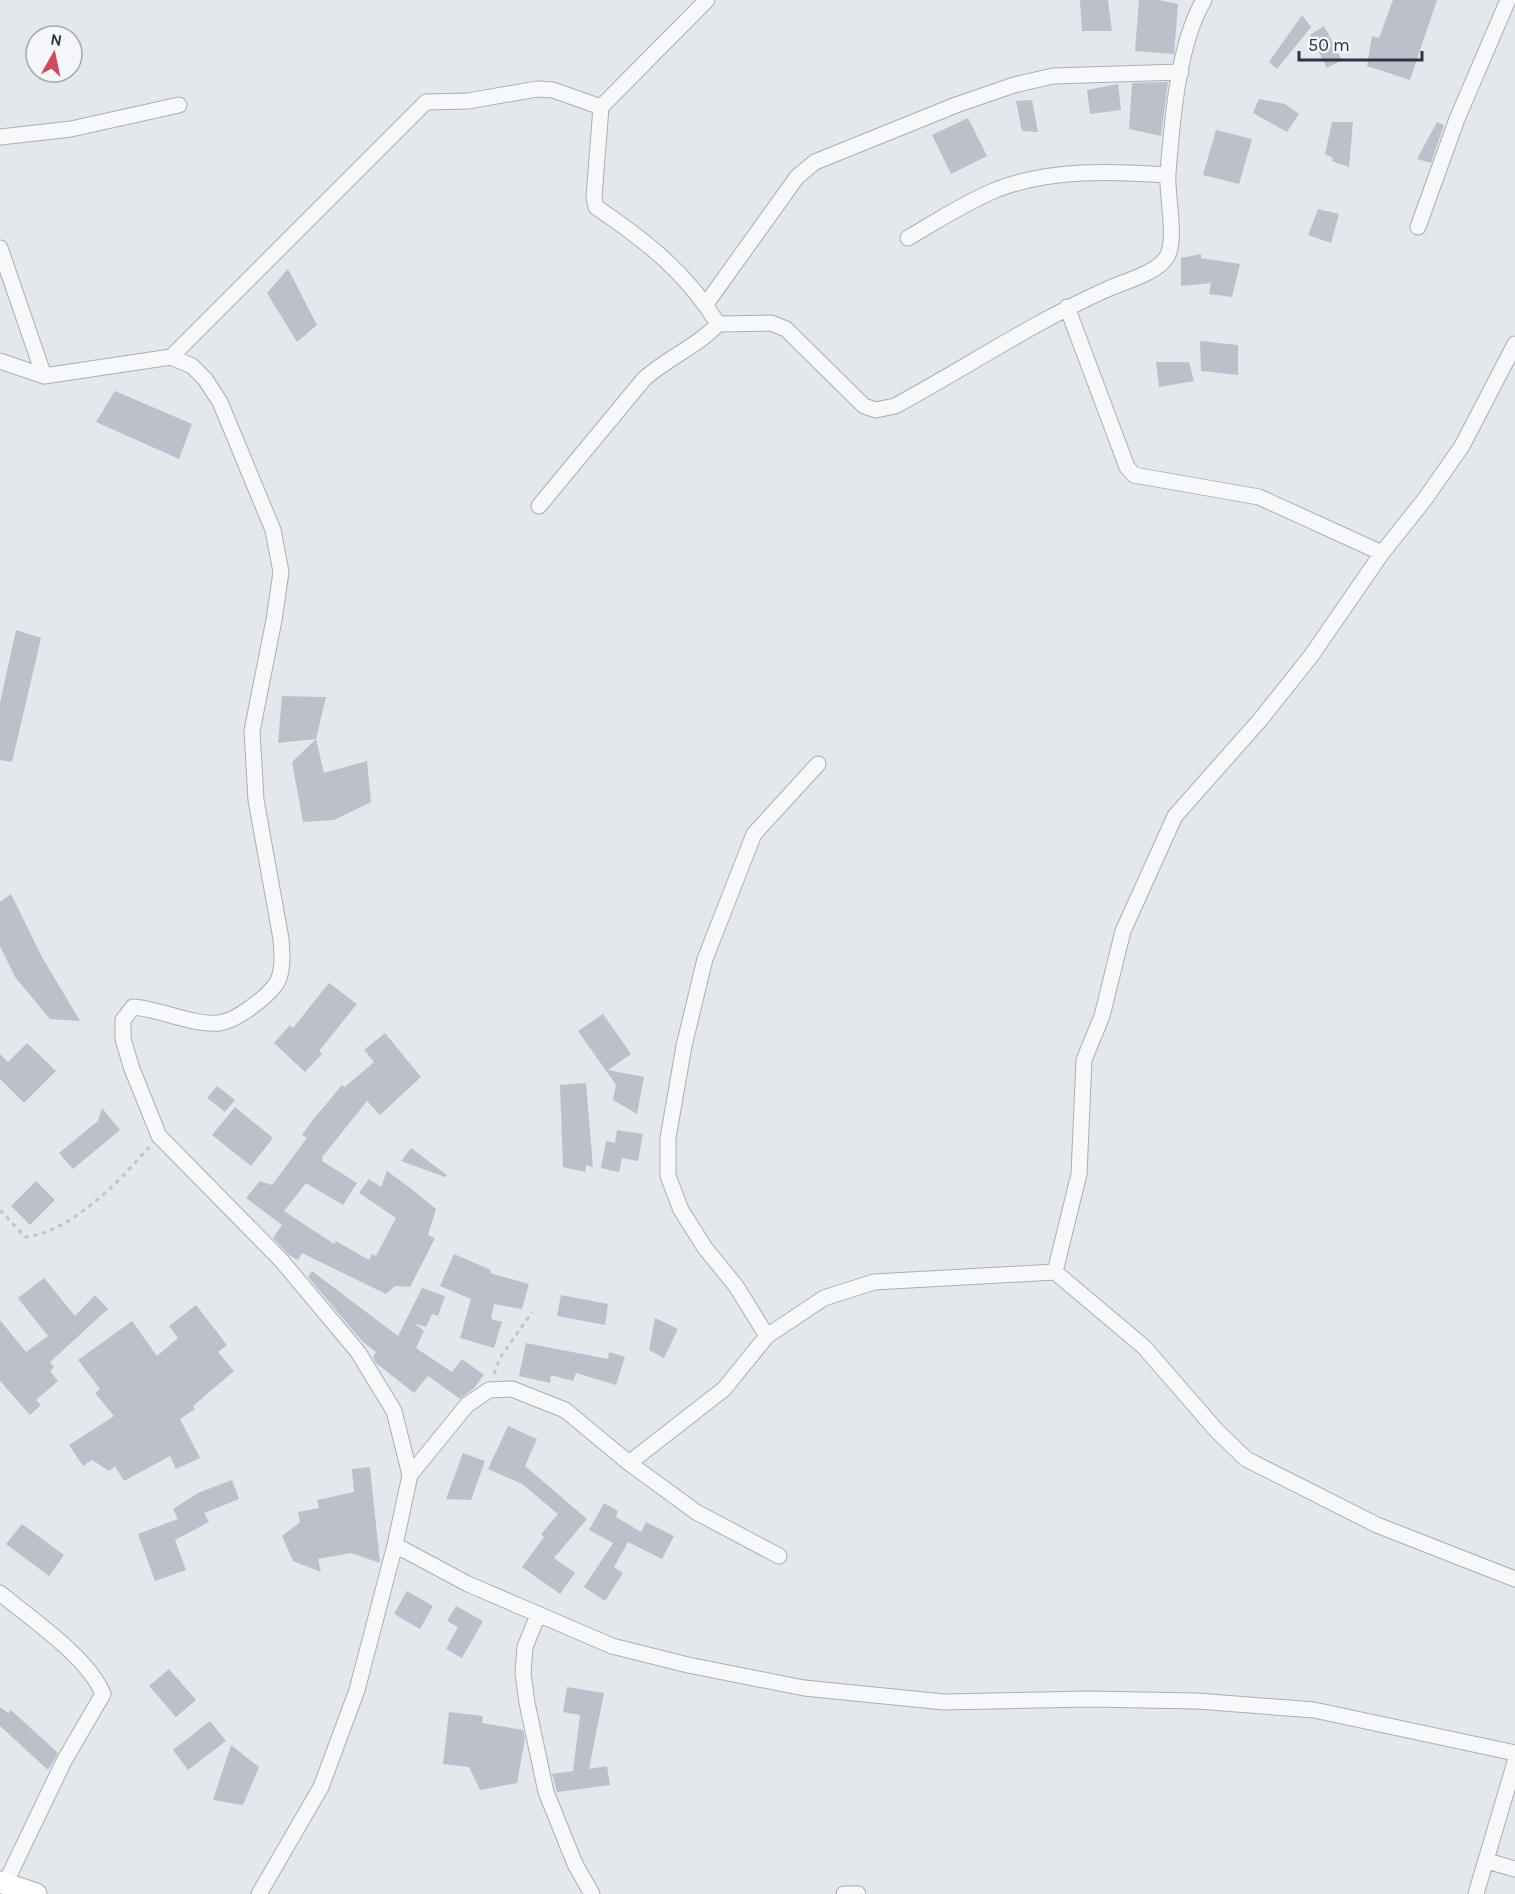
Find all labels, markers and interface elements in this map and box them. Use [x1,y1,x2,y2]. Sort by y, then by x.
north arrow [24,24,84,84]
scale bar [1299,24,1422,62]
text: N [49,29,63,50]
text: 50 m [1308,34,1350,56]

